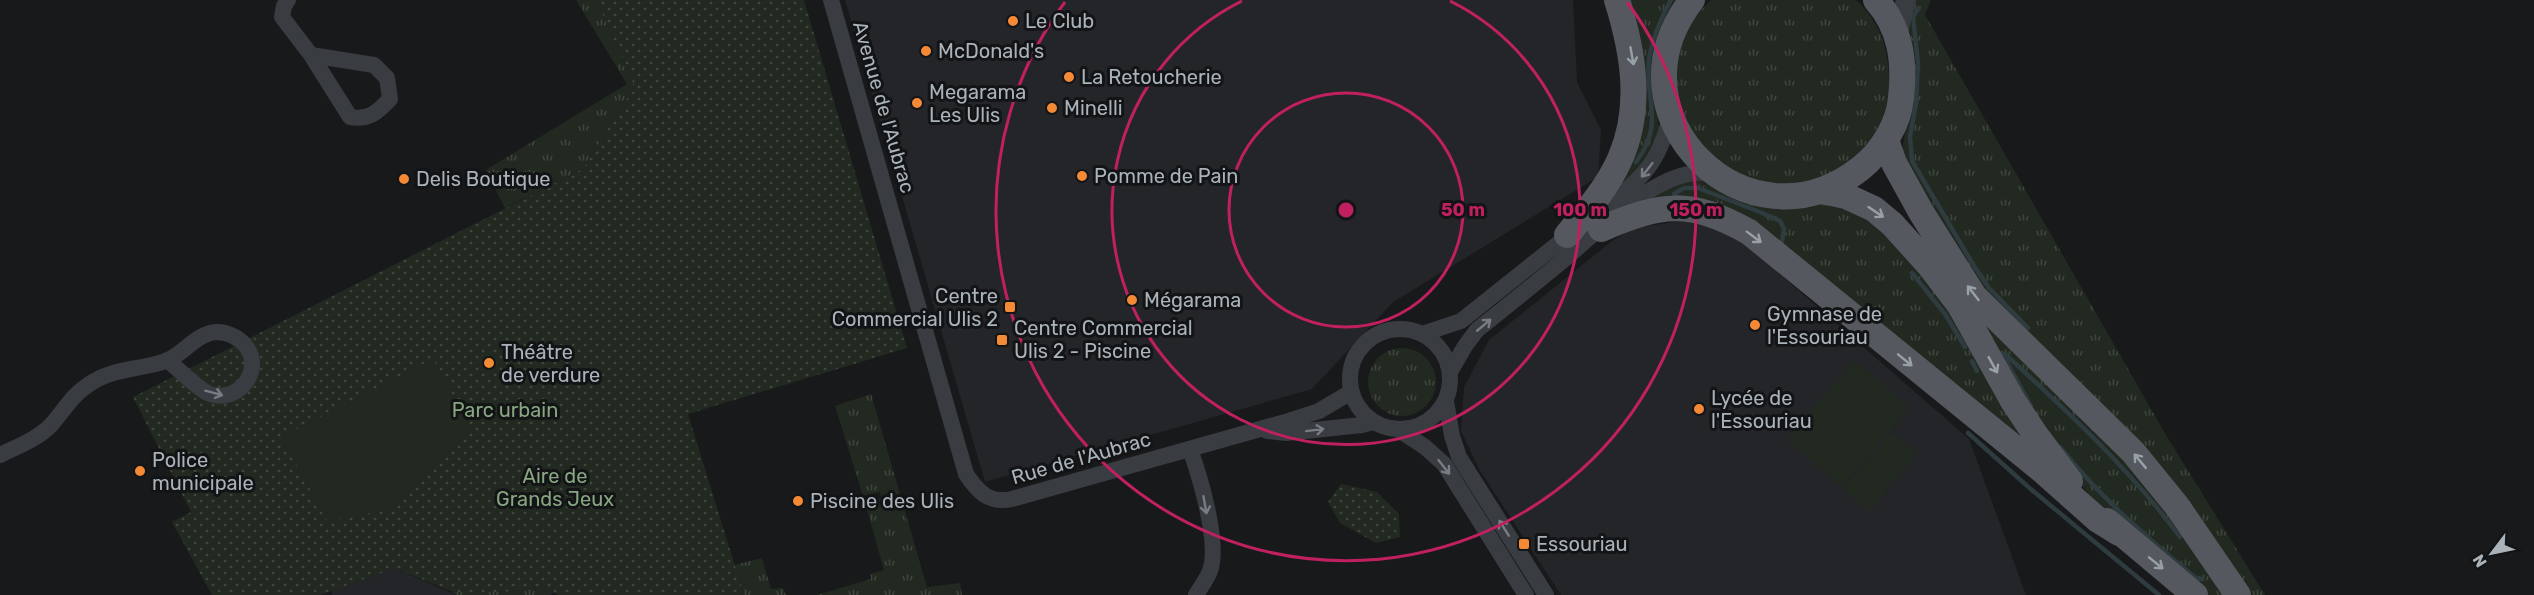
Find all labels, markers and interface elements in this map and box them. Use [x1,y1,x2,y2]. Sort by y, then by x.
place label: Le Club [1025,9,1094,33]
marker: Le Club [1006,14,1020,28]
street label: Avenue de l'Aubrac [848,18,920,196]
place label: McDonald's [938,39,1044,63]
marker: McDonald's [919,44,933,58]
one-way arrow [1626,46,1637,66]
place label: La Retoucherie [1081,65,1222,89]
marker: La Retoucherie [1062,70,1076,84]
place label: Megarama Les Ulis [929,80,1026,127]
marker: Megarama Les Ulis [910,96,924,110]
place label: Minelli [1064,96,1123,120]
marker: Minelli [1045,101,1059,115]
one-way arrow [1641,162,1654,178]
place label: Pomme de Pain [1094,164,1239,188]
place label: Delis Boutique [416,167,550,191]
marker: Pomme de Pain [1075,169,1089,183]
marker: Delis Boutique [397,172,411,186]
text: 50 m [1441,199,1485,221]
text: 100 m [1553,199,1607,221]
text: 150 m [1669,199,1723,221]
centre of rings [1336,200,1356,220]
one-way arrow [1867,205,1884,218]
one-way arrow [1746,230,1762,243]
place label: Centre Commercial Ulis 2 [832,284,998,331]
one-way arrow [1966,285,1979,301]
place label: Mégarama [1144,288,1241,312]
marker: Mégarama [1125,293,1139,307]
marker: Centre Commercial Ulis 2 [1003,300,1017,314]
place label: Gymnase de l'Essouriau [1767,302,1882,349]
place label: Centre Commercial Ulis 2 - Piscine [1014,316,1193,363]
one-way arrow [1476,318,1491,332]
marker: Gymnase de l'Essouriau [1748,318,1762,332]
marker: Centre Commercial Ulis 2 - Piscine [995,333,1009,347]
place label: Théâtre de verdure [501,340,600,387]
one-way arrow [1897,353,1913,366]
marker: Théâtre de verdure [482,356,496,370]
one-way arrow [1987,356,1999,373]
place label: Lycée de l'Essouriau [1711,386,1812,433]
one-way arrow [204,388,223,399]
park label: Parc urbain [452,398,558,422]
marker: Lycée de l'Essouriau [1692,402,1706,416]
one-way arrow [1304,424,1324,435]
street label: Rue de l'Aubrac [1009,427,1153,489]
place label: Police municipale [152,448,254,495]
one-way arrow [2133,453,2146,469]
one-way arrow [1438,458,1451,474]
marker: Police municipale [133,464,147,478]
park label: Aire de Grands Jeux [496,464,614,511]
place label: Piscine des Ulis [810,489,954,513]
marker: Piscine des Ulis [791,494,805,508]
one-way arrow [1200,495,1211,514]
one-way arrow [1498,520,1510,536]
north arrow [2462,523,2522,583]
place label: Essouriau [1536,532,1628,556]
marker: Essouriau [1517,537,1531,551]
text: N [2469,551,2491,571]
one-way arrow [2148,556,2164,569]

